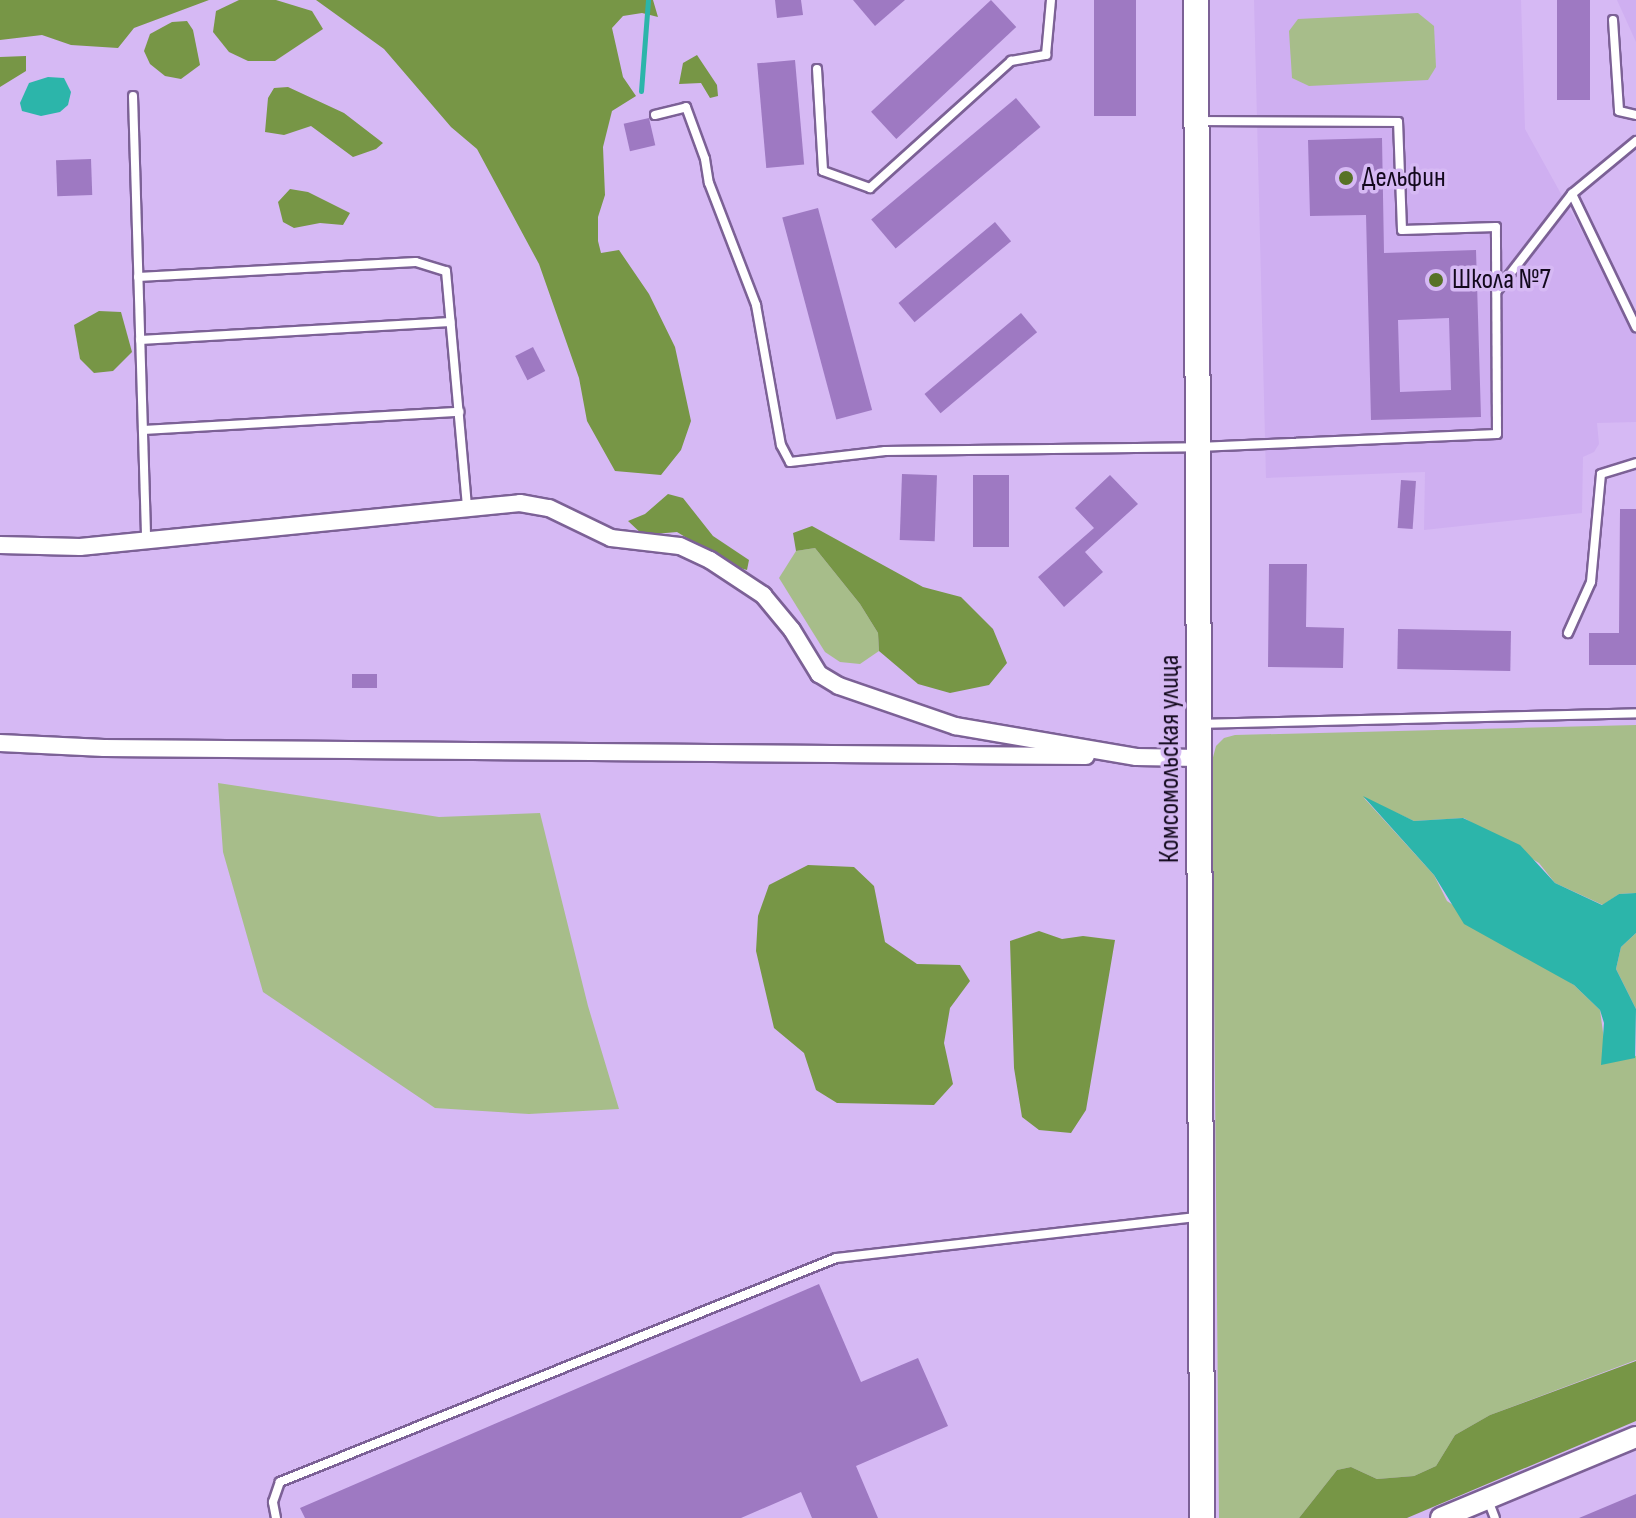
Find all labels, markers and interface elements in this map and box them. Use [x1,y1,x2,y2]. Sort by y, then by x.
place label: Дельфин [1362,161,1446,195]
marker: Дельфин [1337,169,1355,187]
place label: Школа №7 [1452,263,1551,297]
marker: Школа №7 [1427,271,1445,289]
street label: Комсомольская улица [1153,655,1187,863]

